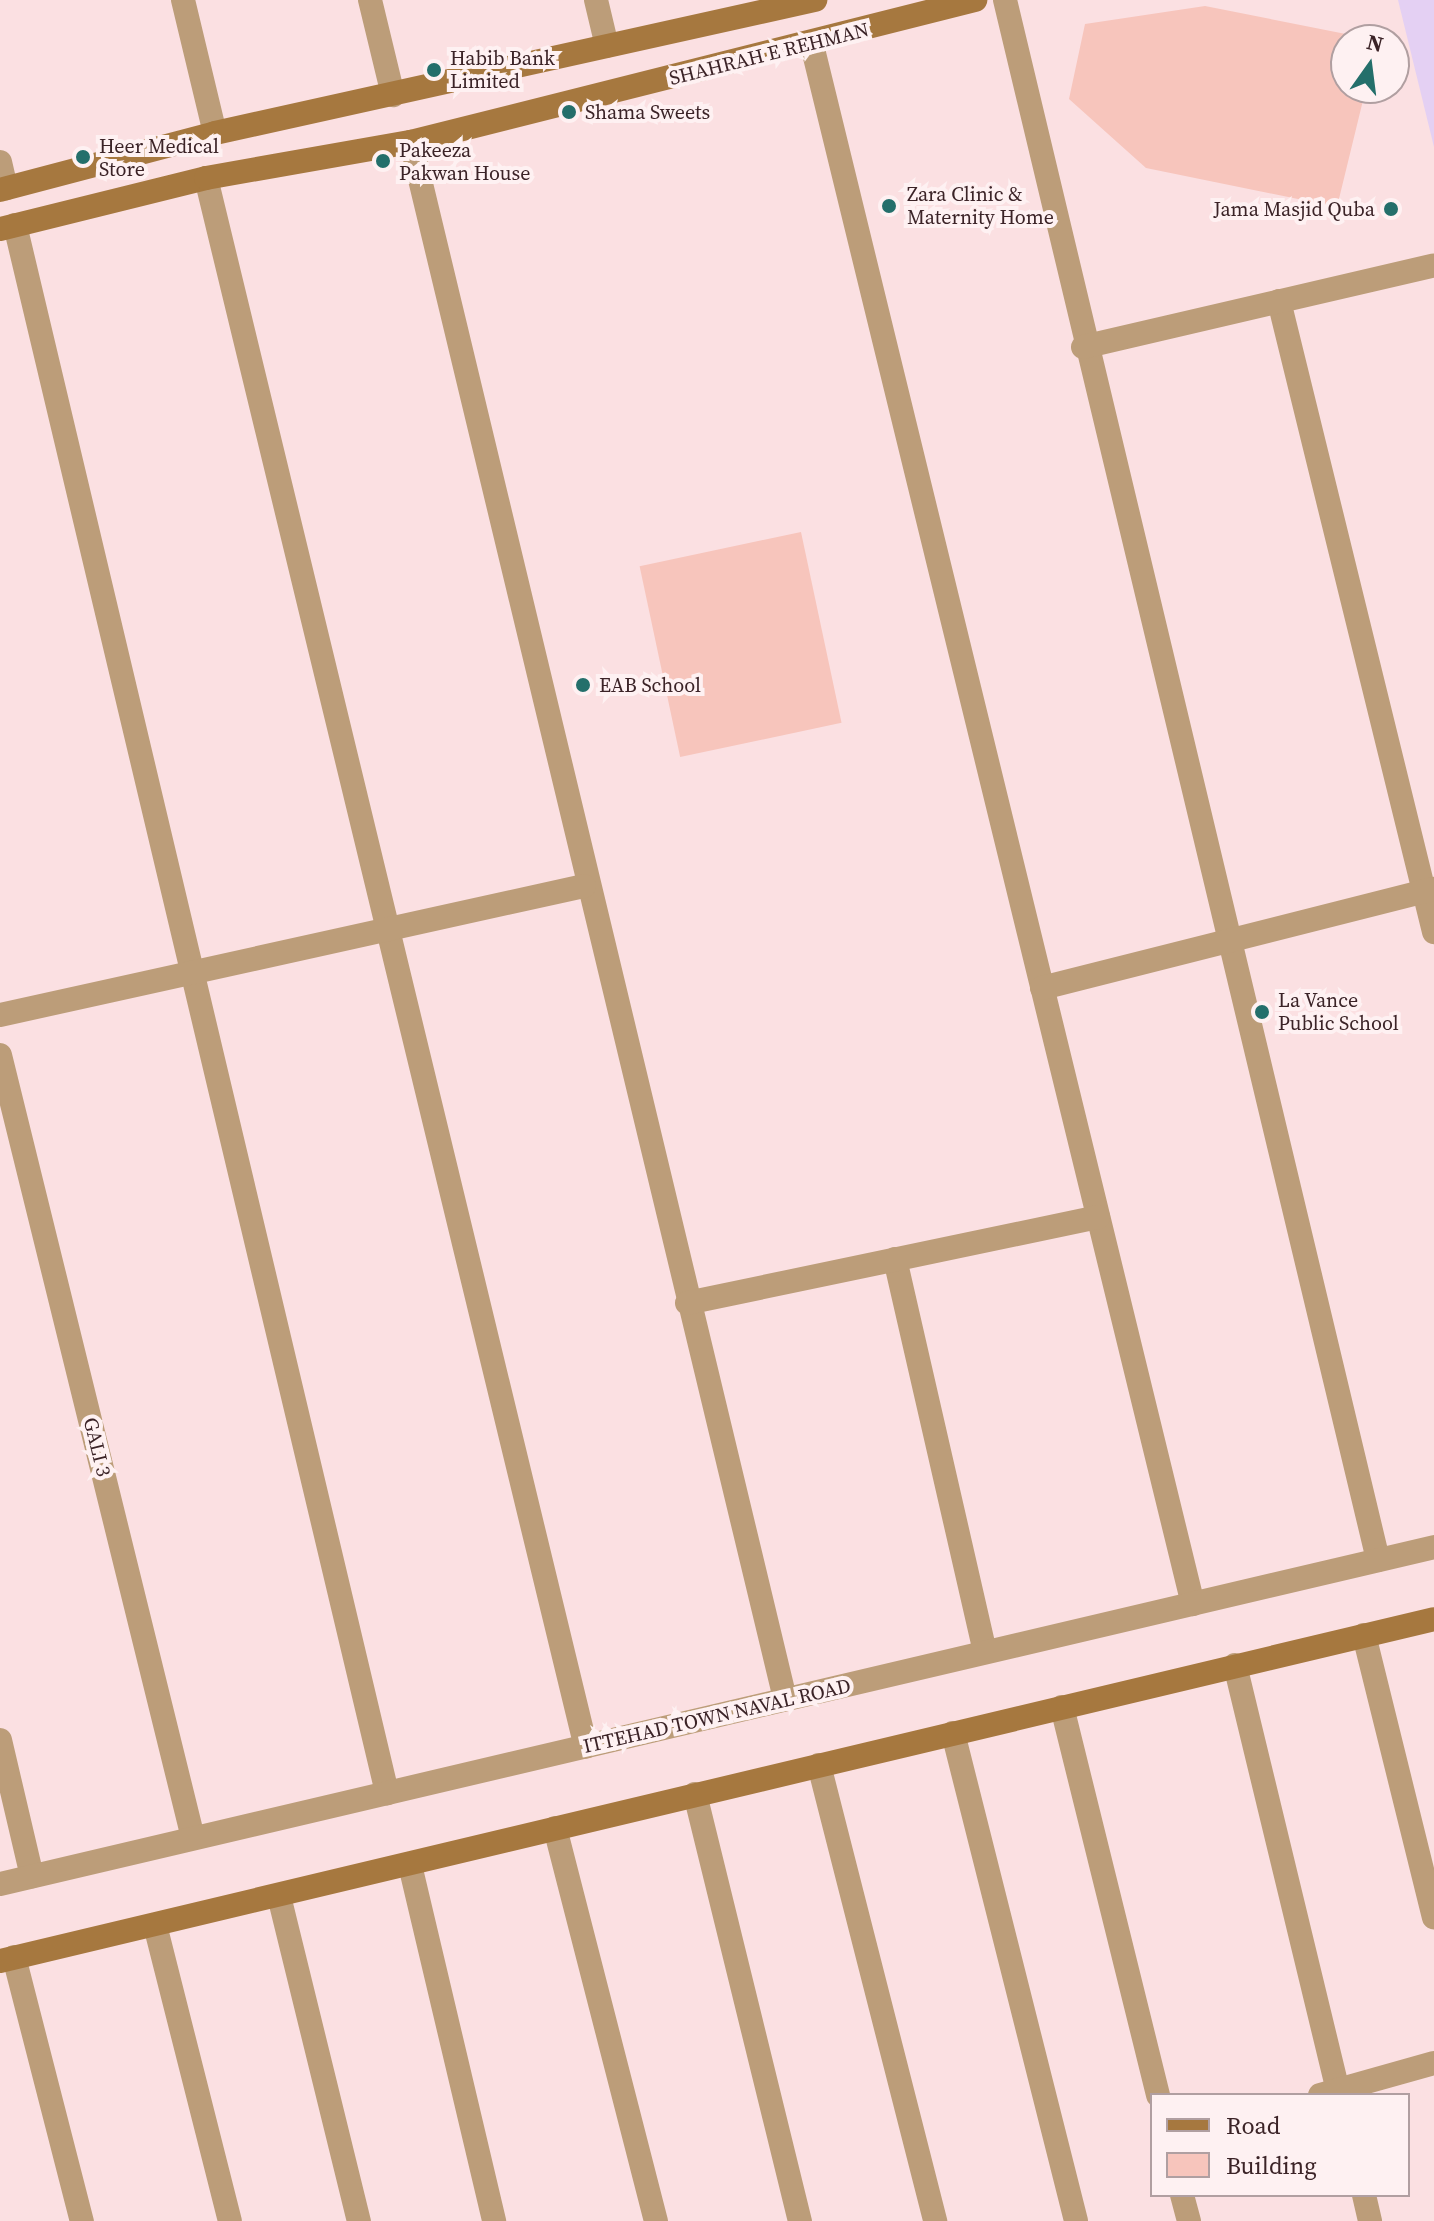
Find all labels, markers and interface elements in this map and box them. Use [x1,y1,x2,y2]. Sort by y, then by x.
street label: SHAHRAH E REHMAN [667,18,871,90]
north arrow [1330,24,1410,104]
text: N [1364,26,1387,59]
place label: Habib Bank Limited [450,46,555,93]
marker: Habib Bank Limited [425,61,443,79]
place label: Shama Sweets [585,100,710,124]
marker: Shama Sweets [560,103,578,121]
place label: Heer Medical Store [99,134,219,181]
place label: Pakeeza Pakwan House [399,138,530,185]
marker: Heer Medical Store [74,148,92,166]
marker: Pakeeza Pakwan House [374,152,392,170]
place label: Zara Clinic & Maternity Home [907,182,1054,229]
marker: Zara Clinic & Maternity Home [878,195,900,217]
place label: Jama Masjid Quba [1214,197,1375,221]
marker: Jama Masjid Quba [1382,200,1400,218]
place label: EAB School [599,673,701,697]
marker: EAB School [574,676,592,694]
place label: La Vance Public School [1278,988,1399,1035]
marker: La Vance Public School [1253,1003,1271,1021]
street label: GALI 3 [78,1415,116,1479]
street label: ITTEHAD TOWN NAVAL ROAD [581,1673,853,1759]
legend [1150,2093,1410,2197]
text: Road [1226,2109,1280,2142]
text: Building [1226,2149,1317,2182]

